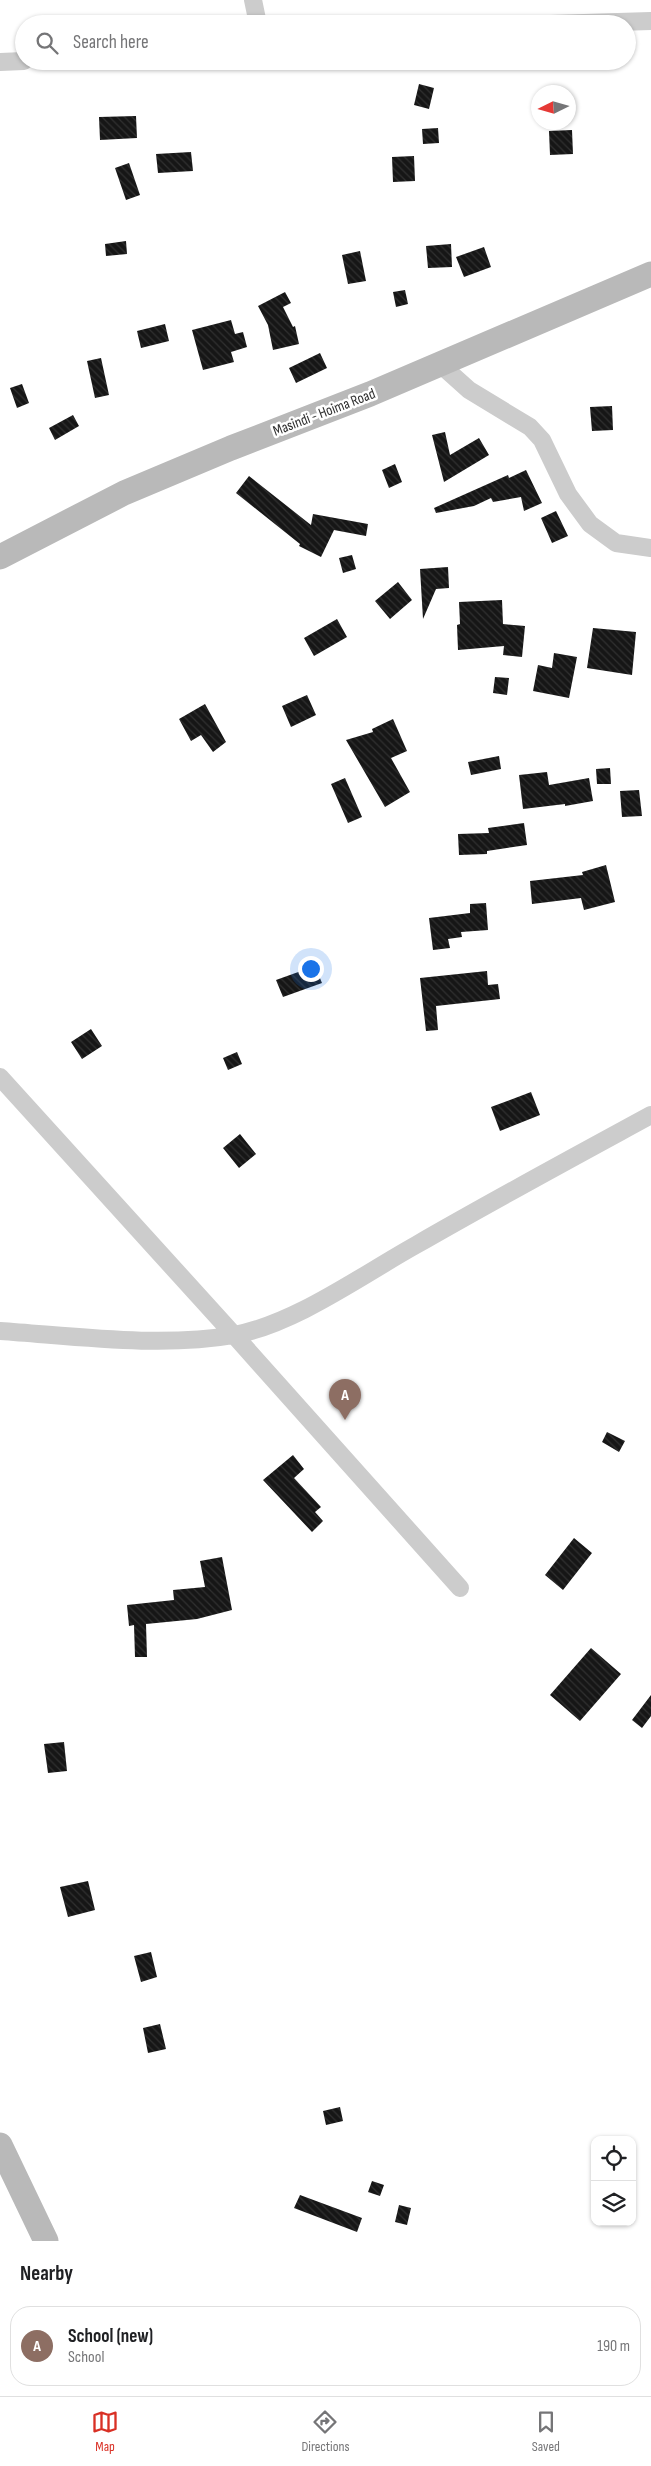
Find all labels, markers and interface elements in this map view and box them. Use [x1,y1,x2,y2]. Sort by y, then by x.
search box [15,15,636,70]
icon: search [33,29,61,57]
text: Search here [73,31,149,54]
north arrow [531,85,576,130]
street label: Masindi - Hoima Road [270,384,378,441]
your location [298,956,324,982]
pin: A [329,1379,361,1420]
map controls [591,2136,636,2226]
button: locate [591,2136,636,2181]
button: layers [591,2181,636,2226]
text: Nearby [20,2261,73,2286]
text: School (new) [68,2325,153,2348]
text: A [33,2337,41,2356]
text: 190 m [597,2337,630,2356]
text: School [68,2348,104,2367]
tab: Map [91,2408,119,2455]
tab: Directions [301,2408,350,2455]
tab: Saved [532,2408,560,2455]

